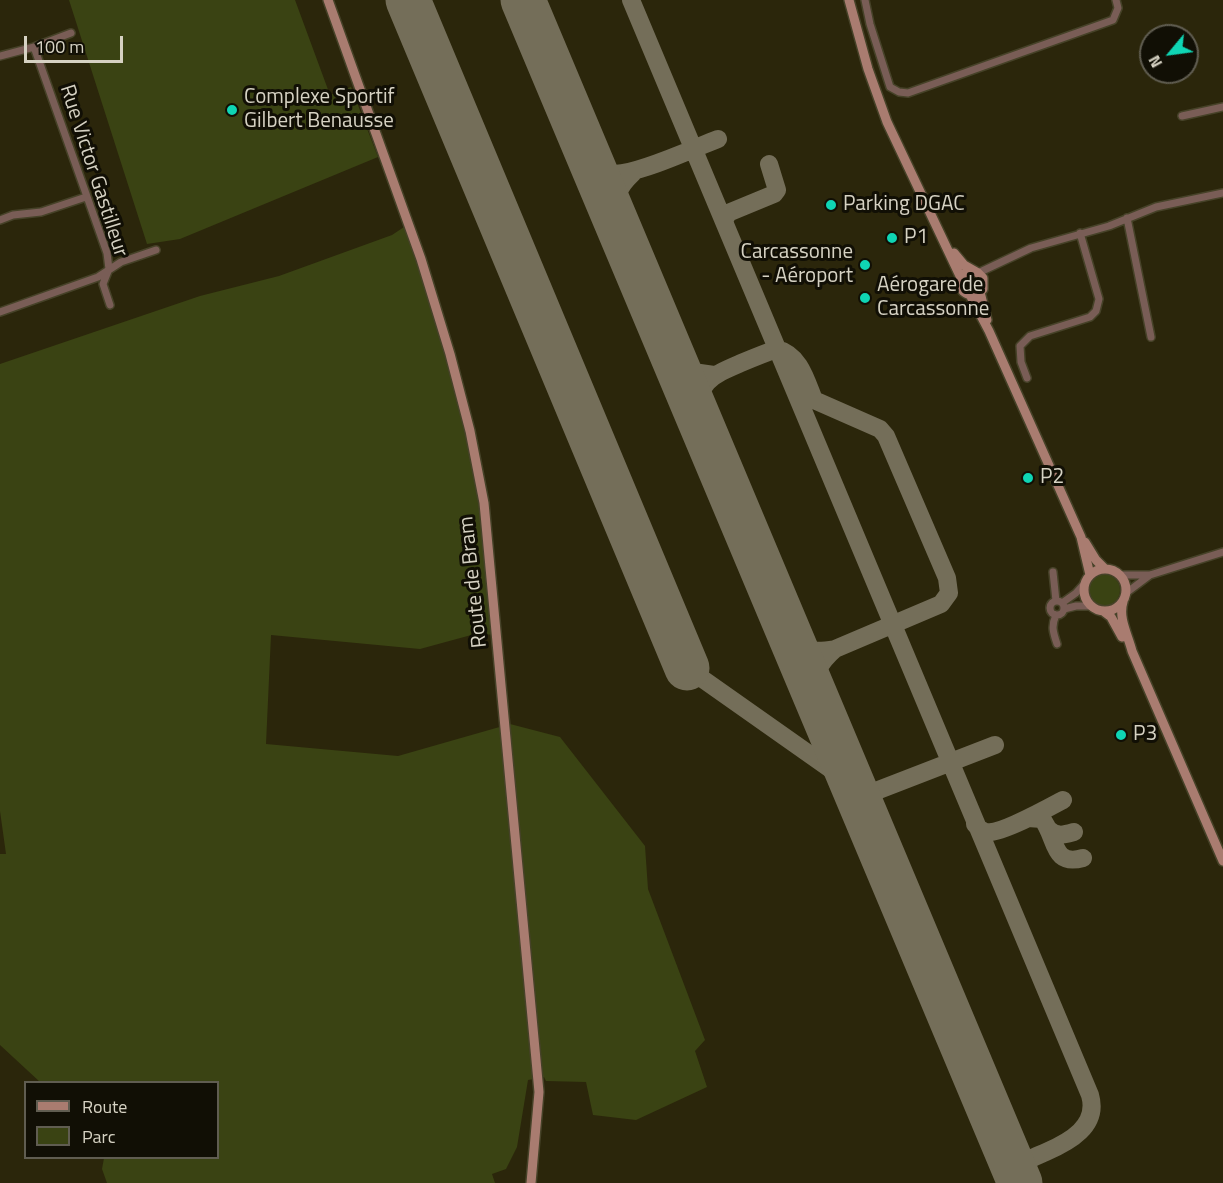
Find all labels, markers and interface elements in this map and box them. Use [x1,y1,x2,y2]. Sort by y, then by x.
scale bar [27,24,126,62]
north arrow [1139,24,1199,84]
text: 100 m [35,33,84,60]
text: N [1142,51,1168,72]
street label: Rue Victor Gastilleur [53,82,133,260]
place label: Complexe Sportif Gilbert Benausse [244,85,394,135]
marker: Complexe Sportif Gilbert Benausse [225,103,239,117]
place label: Parking DGAC [843,192,965,218]
marker: Parking DGAC [824,198,838,212]
place label: P1 [904,225,928,251]
marker: P1 [885,231,899,245]
place label: Carcassonne - Aéroport [741,240,853,290]
marker: Carcassonne - Aéroport [858,258,872,272]
place label: Aérogare de Carcassonne [877,273,989,323]
marker: Aérogare de Carcassonne [858,291,872,305]
place label: P2 [1040,465,1064,491]
marker: P2 [1021,471,1035,485]
street label: Route de Bram [455,515,493,649]
place label: P3 [1133,722,1157,748]
marker: P3 [1114,728,1128,742]
legend [24,1081,219,1159]
text: Route [82,1093,127,1120]
text: Parc [82,1123,116,1150]

